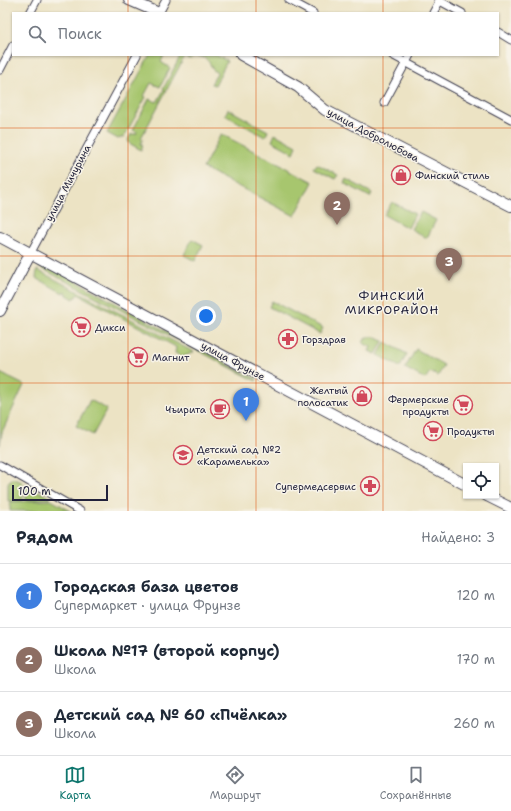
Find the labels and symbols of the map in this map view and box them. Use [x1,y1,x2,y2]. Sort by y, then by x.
street label: улица Добролюбова [325,105,422,165]
street label: улица Мичурина [42,142,94,224]
shop icon: Финский стиль [390,164,412,186]
place label: Финский стиль [415,169,490,182]
pin: 2 [324,192,350,225]
pin: 3 [436,248,462,281]
district label: ФИНСКИЙ МИКРОРАЙОН [345,288,439,318]
your location [196,306,216,326]
supermarket icon: Дикси [70,316,92,338]
place label: Дикси [95,321,126,334]
pharmacy icon: Горздрав [277,328,299,350]
place label: Горздрав [302,333,346,346]
street label: улица Фрунзе [199,339,267,383]
supermarket icon: Магнит [127,346,149,368]
place label: Магнит [152,351,190,364]
place label: Желтый полосатик [297,384,349,409]
shop icon: Желтый полосатик [351,385,373,407]
pin: 1 [233,388,259,421]
place label: Фермерские продукты [388,393,449,418]
supermarket icon: Фермерские продукты [452,394,474,416]
cafe icon: Чъирита [209,398,231,420]
place label: Чъирита [165,403,207,416]
supermarket icon: Продукты [422,420,444,442]
place label: Продукты [447,425,495,438]
place label: Детский сад №2 «Карамелька» [197,443,281,468]
school or university icon: Детский сад №2 «Карамелька» [172,444,194,466]
pharmacy icon: Супермедсервис [359,475,381,497]
place label: Супермедсервис [275,480,356,493]
scale bar [12,483,108,502]

